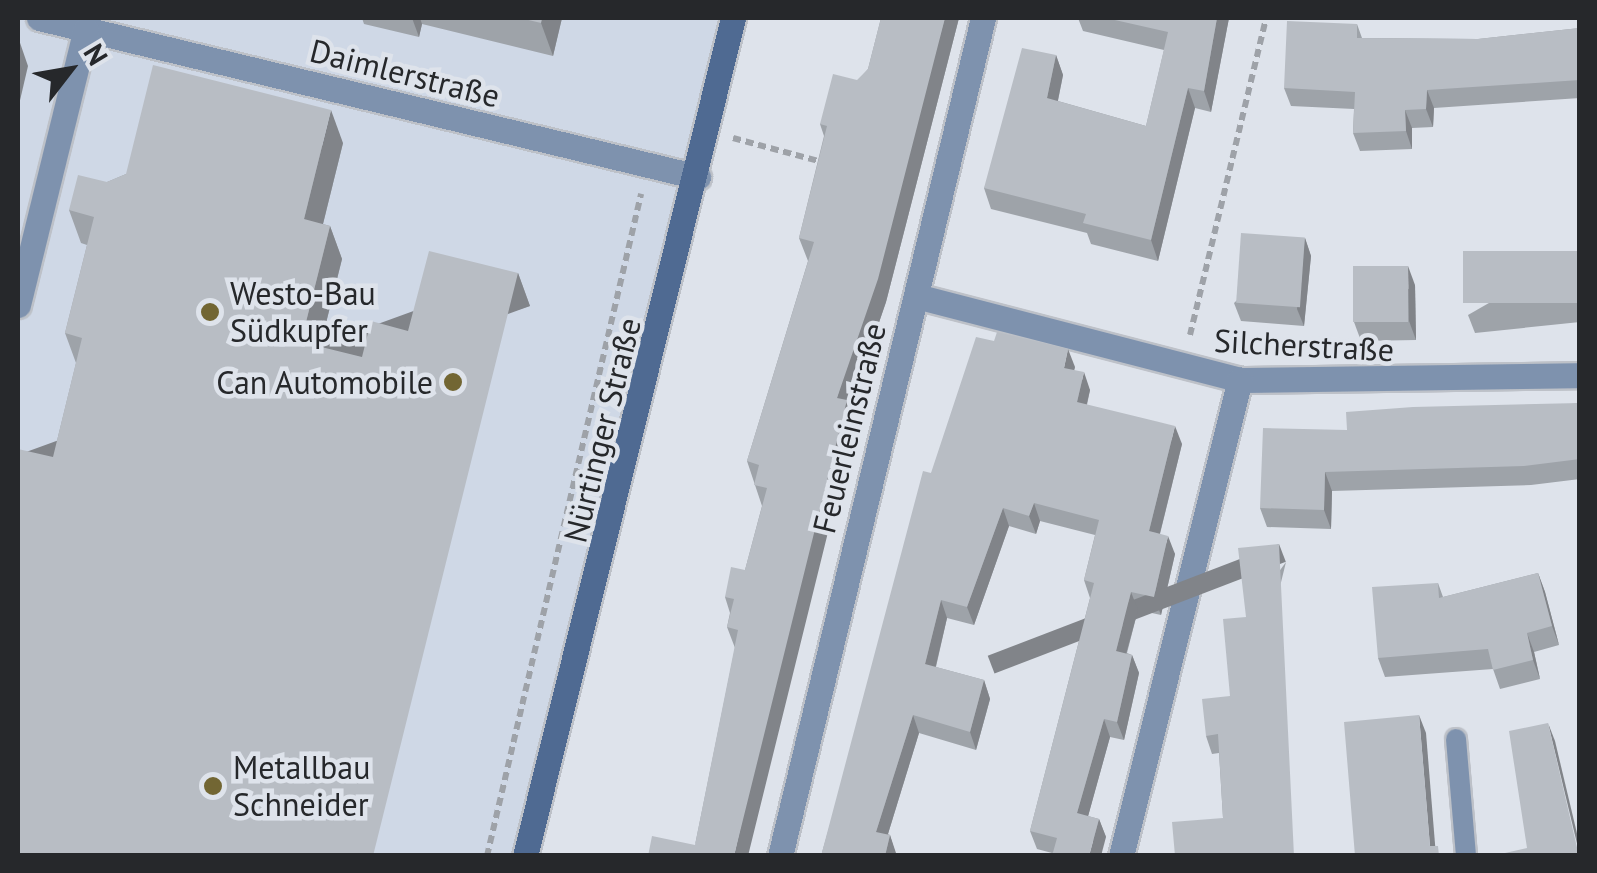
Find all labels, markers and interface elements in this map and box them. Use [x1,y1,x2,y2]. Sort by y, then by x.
north arrow [20,20,120,120]
street label: Daimlerstraße [306,31,504,115]
text: N [76,37,117,72]
place label: Westo-Bau Südkupfer [230,275,376,350]
marker: Westo-Bau Südkupfer [199,301,221,323]
street label: Nürtinger Straße [556,314,648,546]
street label: Feuerleinstraße [804,319,894,537]
street label: Silcherstraße [1213,321,1395,369]
place label: Can Automobile [215,363,433,401]
marker: Can Automobile [442,371,464,393]
place label: Metallbau Schneider [233,749,370,824]
marker: Metallbau Schneider [202,775,224,797]

